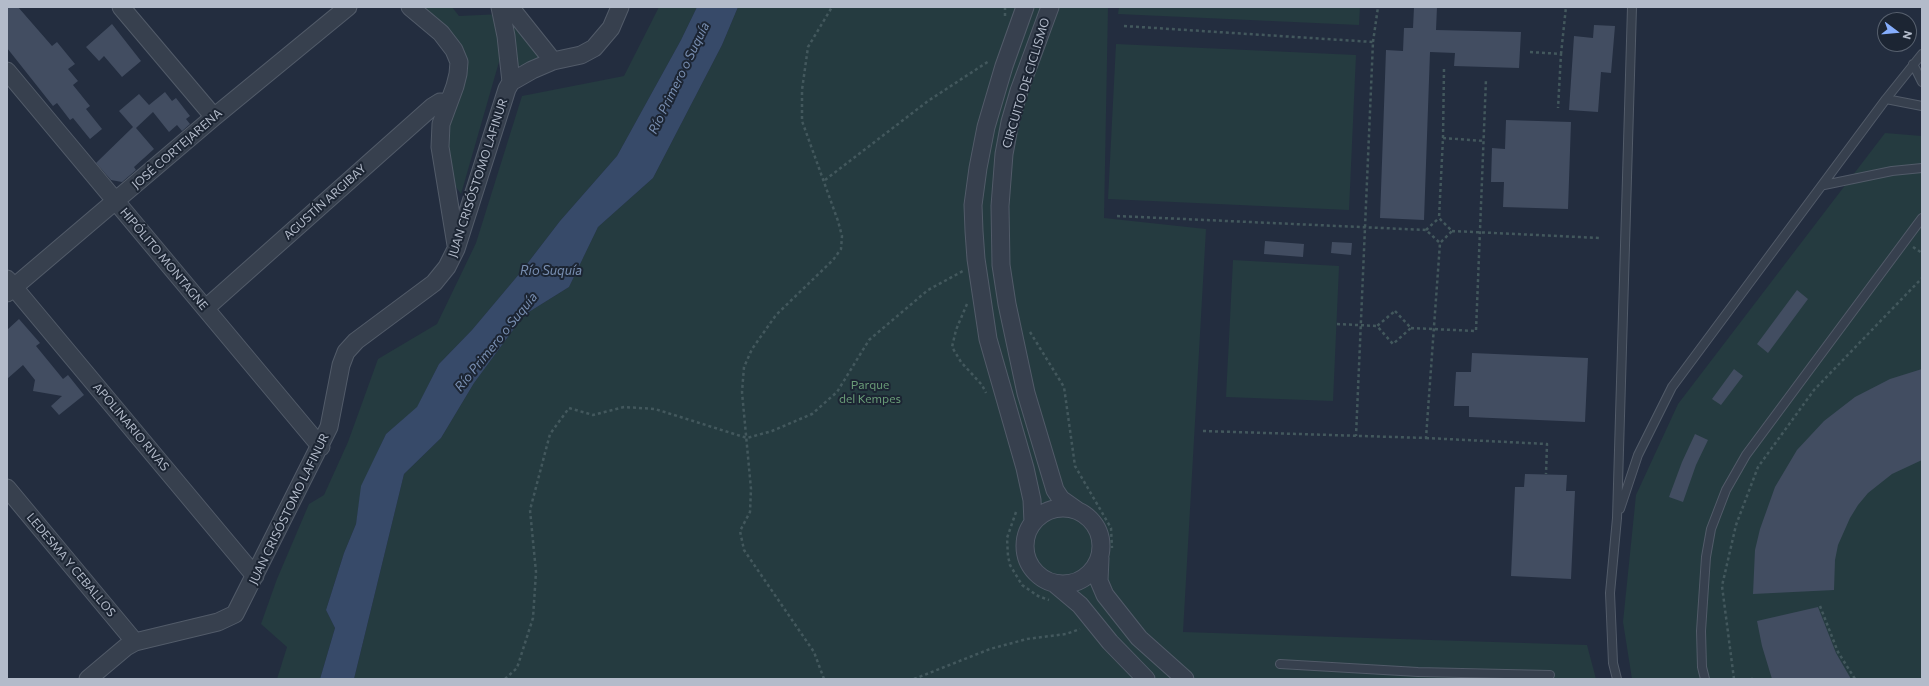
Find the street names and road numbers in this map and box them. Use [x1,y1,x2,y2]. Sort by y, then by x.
street label: CIRCUITO DE CICLISMO [999,16,1053,150]
street label: JUAN CRISÓSTOMO LAFINUR [445,97,511,259]
street label: JOSÉ CORTEJARENA [129,106,225,192]
street label: AGUSTÍN ARGIBAY [281,161,369,243]
street label: HIPÓLITO MONTAGNE [117,205,211,313]
street label: APOLINARIO RIVAS [90,380,172,474]
street label: JUAN CRISÓSTOMO LAFINUR [246,431,332,587]
street label: LEDESMA Y CEBALLOS [23,510,119,620]

